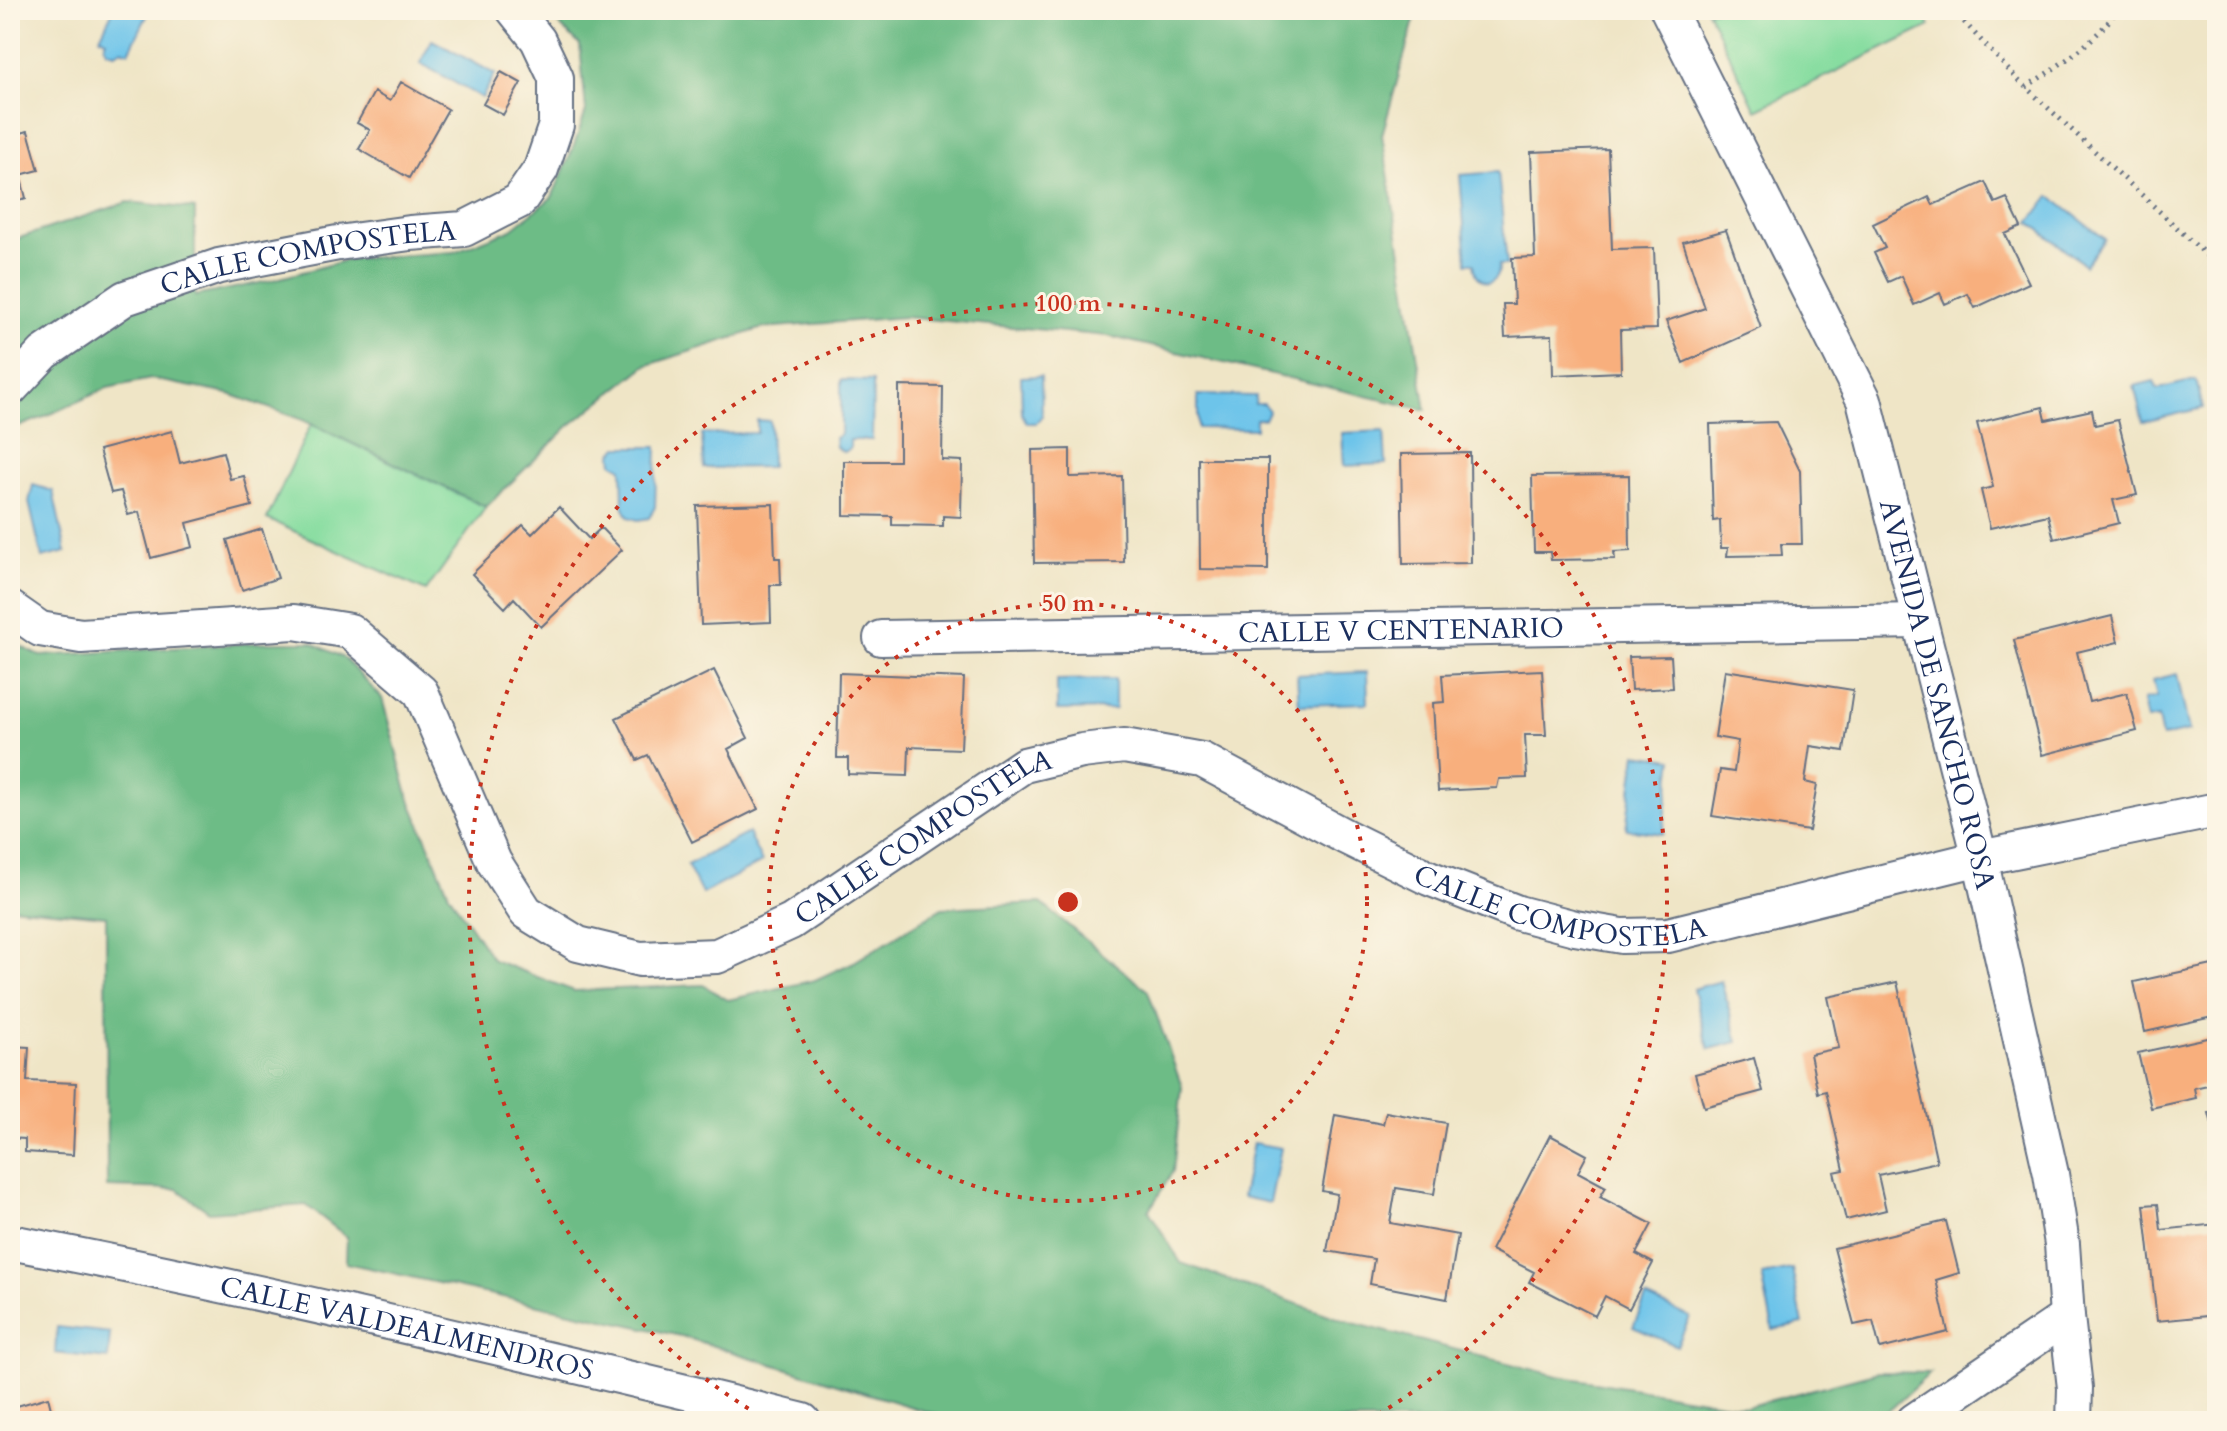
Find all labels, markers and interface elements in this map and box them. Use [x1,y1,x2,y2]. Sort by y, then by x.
street label: CALLE COMPOSTELA [155,212,458,305]
text: 100 m [1035,287,1102,320]
street label: AVENIDA DE SANCHO ROSA [1870,495,2004,893]
text: 50 m [1041,587,1095,620]
street label: CALLE V CENTENARIO [1238,609,1564,652]
street label: CALLE COMPOSTELA [787,741,1056,934]
street label: CALLE COMPOSTELA [1407,855,1711,956]
centre of rings [1054,888,1082,916]
street label: CALLE VALDEALMENDROS [216,1267,597,1389]

